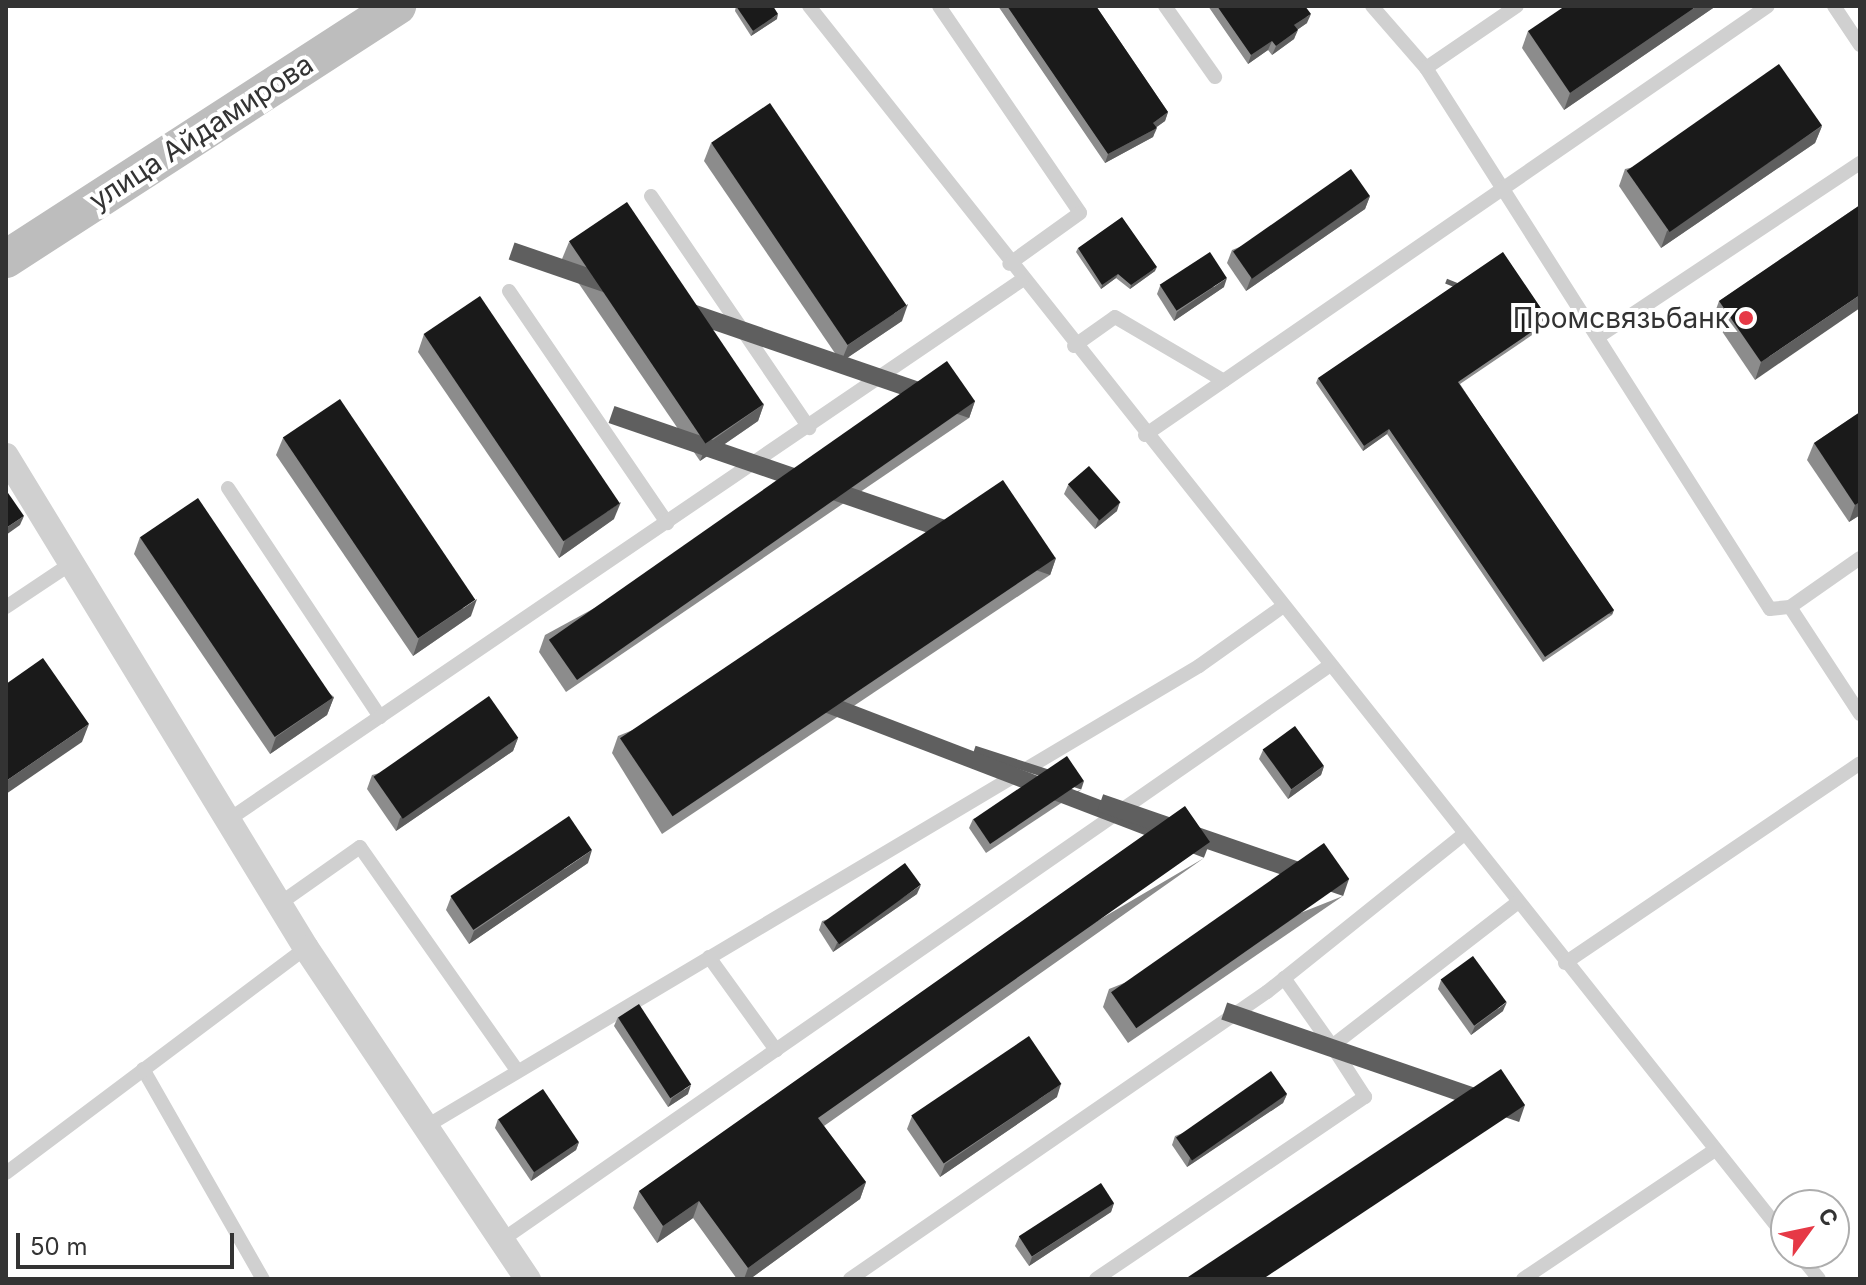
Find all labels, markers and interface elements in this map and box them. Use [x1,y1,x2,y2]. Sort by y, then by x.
street label: улица Айдамирова [83,47,319,217]
place label: Промсвязьбанк [1513,301,1730,335]
marker: Промсвязьбанк [1737,309,1755,327]
north arrow [1770,1189,1850,1269]
text: С [1813,1203,1844,1231]
scale bar [20,1217,238,1267]
text: 50 m [30,1232,88,1261]

